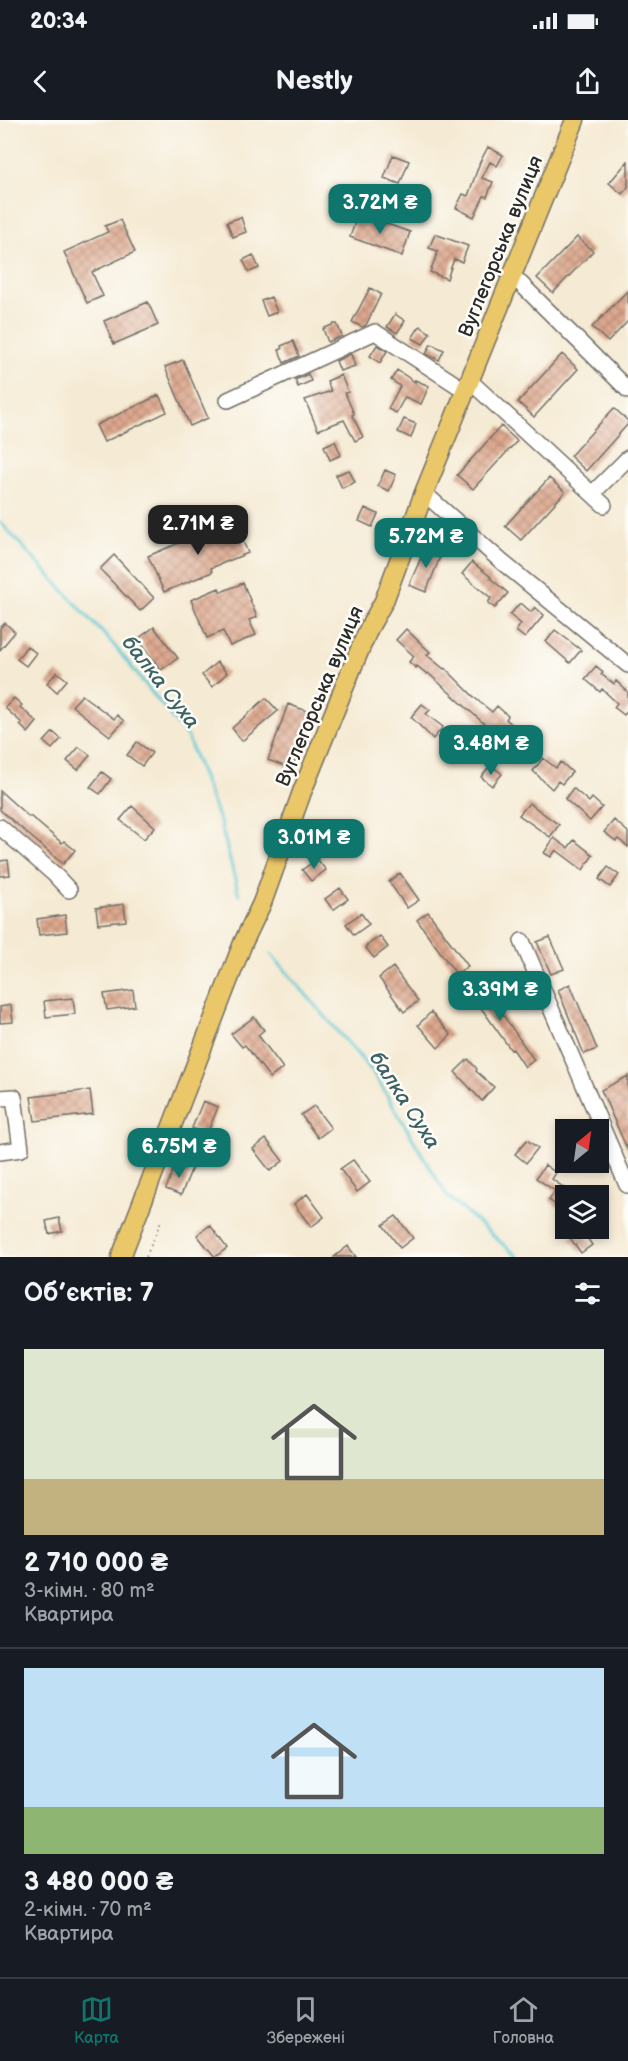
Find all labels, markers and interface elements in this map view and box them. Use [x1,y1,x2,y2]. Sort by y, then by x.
text: 20:34 [30,8,88,35]
icon: back [24,65,57,98]
text: Nestly [275,65,353,97]
icon: share [571,65,604,98]
street label: Вуглегорська вулиця [454,152,548,341]
pin: 3.72M ₴ [325,184,435,235]
text: 3.72M ₴ [342,191,418,215]
pin: 2.71M ₴ [143,505,253,556]
text: 2.71M ₴ [162,512,234,536]
pin: 5.72M ₴ [371,518,481,569]
text: 5.72M ₴ [389,525,463,549]
street label: Вуглегорська вулиця [271,603,369,790]
water label: балка Суха [117,631,205,734]
pin: 3.48M ₴ [436,725,546,776]
text: 3.48M ₴ [453,732,529,756]
pin: 3.01M ₴ [259,819,369,870]
text: 3.01M ₴ [278,826,350,850]
pin: 3.39M ₴ [445,971,555,1022]
text: 3.39M ₴ [462,978,538,1002]
water label: балка Суха [364,1047,445,1154]
north arrow [555,1119,609,1173]
map controls [555,1119,609,1239]
pin: 6.75M ₴ [124,1128,234,1179]
text: 6.75M ₴ [141,1135,217,1159]
button: layers [555,1185,609,1239]
icon: filters [571,1277,604,1310]
text: Об’єктів: 7 [24,1278,154,1309]
icon: home [260,1388,368,1496]
text: 2 710 000 ₴ [24,1548,168,1579]
text: 3-кімн. · 80 m² [24,1579,155,1603]
text: Квартира [24,1603,114,1627]
icon: home [260,1707,368,1815]
text: 3 480 000 ₴ [24,1867,173,1898]
text: 2-кімн. · 70 m² [24,1898,152,1922]
text: Квартира [24,1922,114,1946]
tab: Карта [74,1993,119,2048]
tab: Збережені [267,1993,345,2048]
tab: Головна [493,1993,554,2048]

